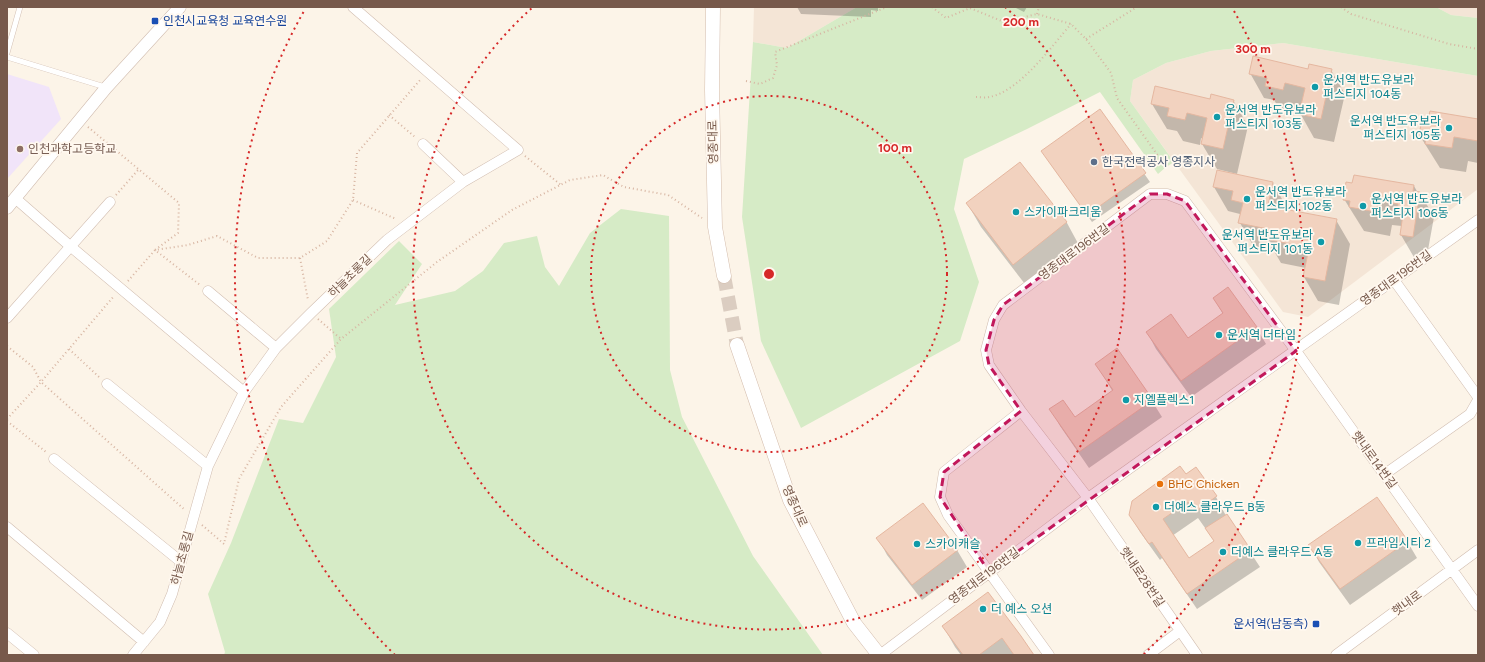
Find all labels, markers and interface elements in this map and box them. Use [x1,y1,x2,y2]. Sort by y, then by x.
place label: 인천시교육청 교육연수원 [163,14,287,28]
text: 200 m [1003,15,1039,29]
marker: 인천시교육청 교육연수원 [150,16,160,26]
text: 300 m [1235,42,1271,56]
place label: 운서역 반도유보라 퍼스티지 104동 [1323,73,1414,101]
marker: 운서역 반도유보라 퍼스티지 104동 [1310,82,1320,92]
place label: 운서역 반도유보라 퍼스티지 103동 [1225,103,1316,131]
marker: 운서역 반도유보라 퍼스티지 103동 [1212,112,1222,122]
place label: 운서역 반도유보라 퍼스티지 105동 [1350,114,1441,142]
street label: 영종대로 [706,120,720,164]
marker: 운서역 반도유보라 퍼스티지 105동 [1444,123,1454,133]
text: 100 m [878,141,912,155]
place label: 인천과학고등학교 [28,142,116,156]
marker: 인천과학고등학교 [15,144,25,154]
place label: 한국전력공사 영종지사 [1102,155,1215,169]
marker: 한국전력공사 영종지사 [1089,157,1099,167]
place label: 운서역 반도유보라 퍼스티지 102동 [1255,185,1346,213]
place label: 운서역 반도유보라 퍼스티지 106동 [1371,192,1462,220]
marker: 운서역 반도유보라 퍼스티지 102동 [1242,194,1252,204]
marker: 운서역 반도유보라 퍼스티지 106동 [1358,201,1368,211]
place label: 스카이파크리움 [1024,205,1101,219]
marker: 스카이파크리움 [1011,207,1021,217]
street label: 영종대로196번길 [1036,221,1112,283]
place label: 운서역 반도유보라 퍼스티지 101동 [1222,228,1313,256]
marker: 운서역 반도유보라 퍼스티지 101동 [1316,237,1326,247]
street label: 영종대로196번길 [1358,247,1434,309]
street label: 하늘초롱길 [325,252,375,300]
centre of rings [762,267,776,281]
place label: 운서역 더타임 [1227,328,1296,342]
marker: 운서역 더타임 [1214,330,1224,340]
place label: 지엘플렉스1 [1134,393,1194,407]
marker: 지엘플렉스1 [1121,395,1131,405]
street label: 햇내로14번길 [1348,429,1400,491]
place label: BHC Chicken [1168,477,1240,491]
marker: BHC Chicken [1155,479,1165,489]
street label: 영종대로 [780,483,810,529]
place label: 더예스 클라우드 B동 [1164,500,1266,514]
marker: 더예스 클라우드 B동 [1151,502,1161,512]
street label: 하늘초롱길 [168,530,196,586]
place label: 프라임시티 2 [1366,536,1431,550]
place label: 스카이캐슬 [925,537,980,551]
marker: 프라임시티 2 [1353,538,1363,548]
marker: 스카이캐슬 [912,539,922,549]
street label: 햇내로28번길 [1117,544,1167,610]
street label: 영종대로196번길 [946,545,1022,607]
place label: 더예스 클라우드 A동 [1231,545,1333,559]
marker: 더예스 클라우드 A동 [1218,547,1228,557]
street label: 햇내로 [1389,588,1425,618]
place label: 더 예스 오션 [991,602,1052,616]
marker: 더 예스 오션 [978,604,988,614]
place label: 운서역(남동측) [1233,617,1308,631]
marker: 운서역(남동측) [1311,619,1321,629]

